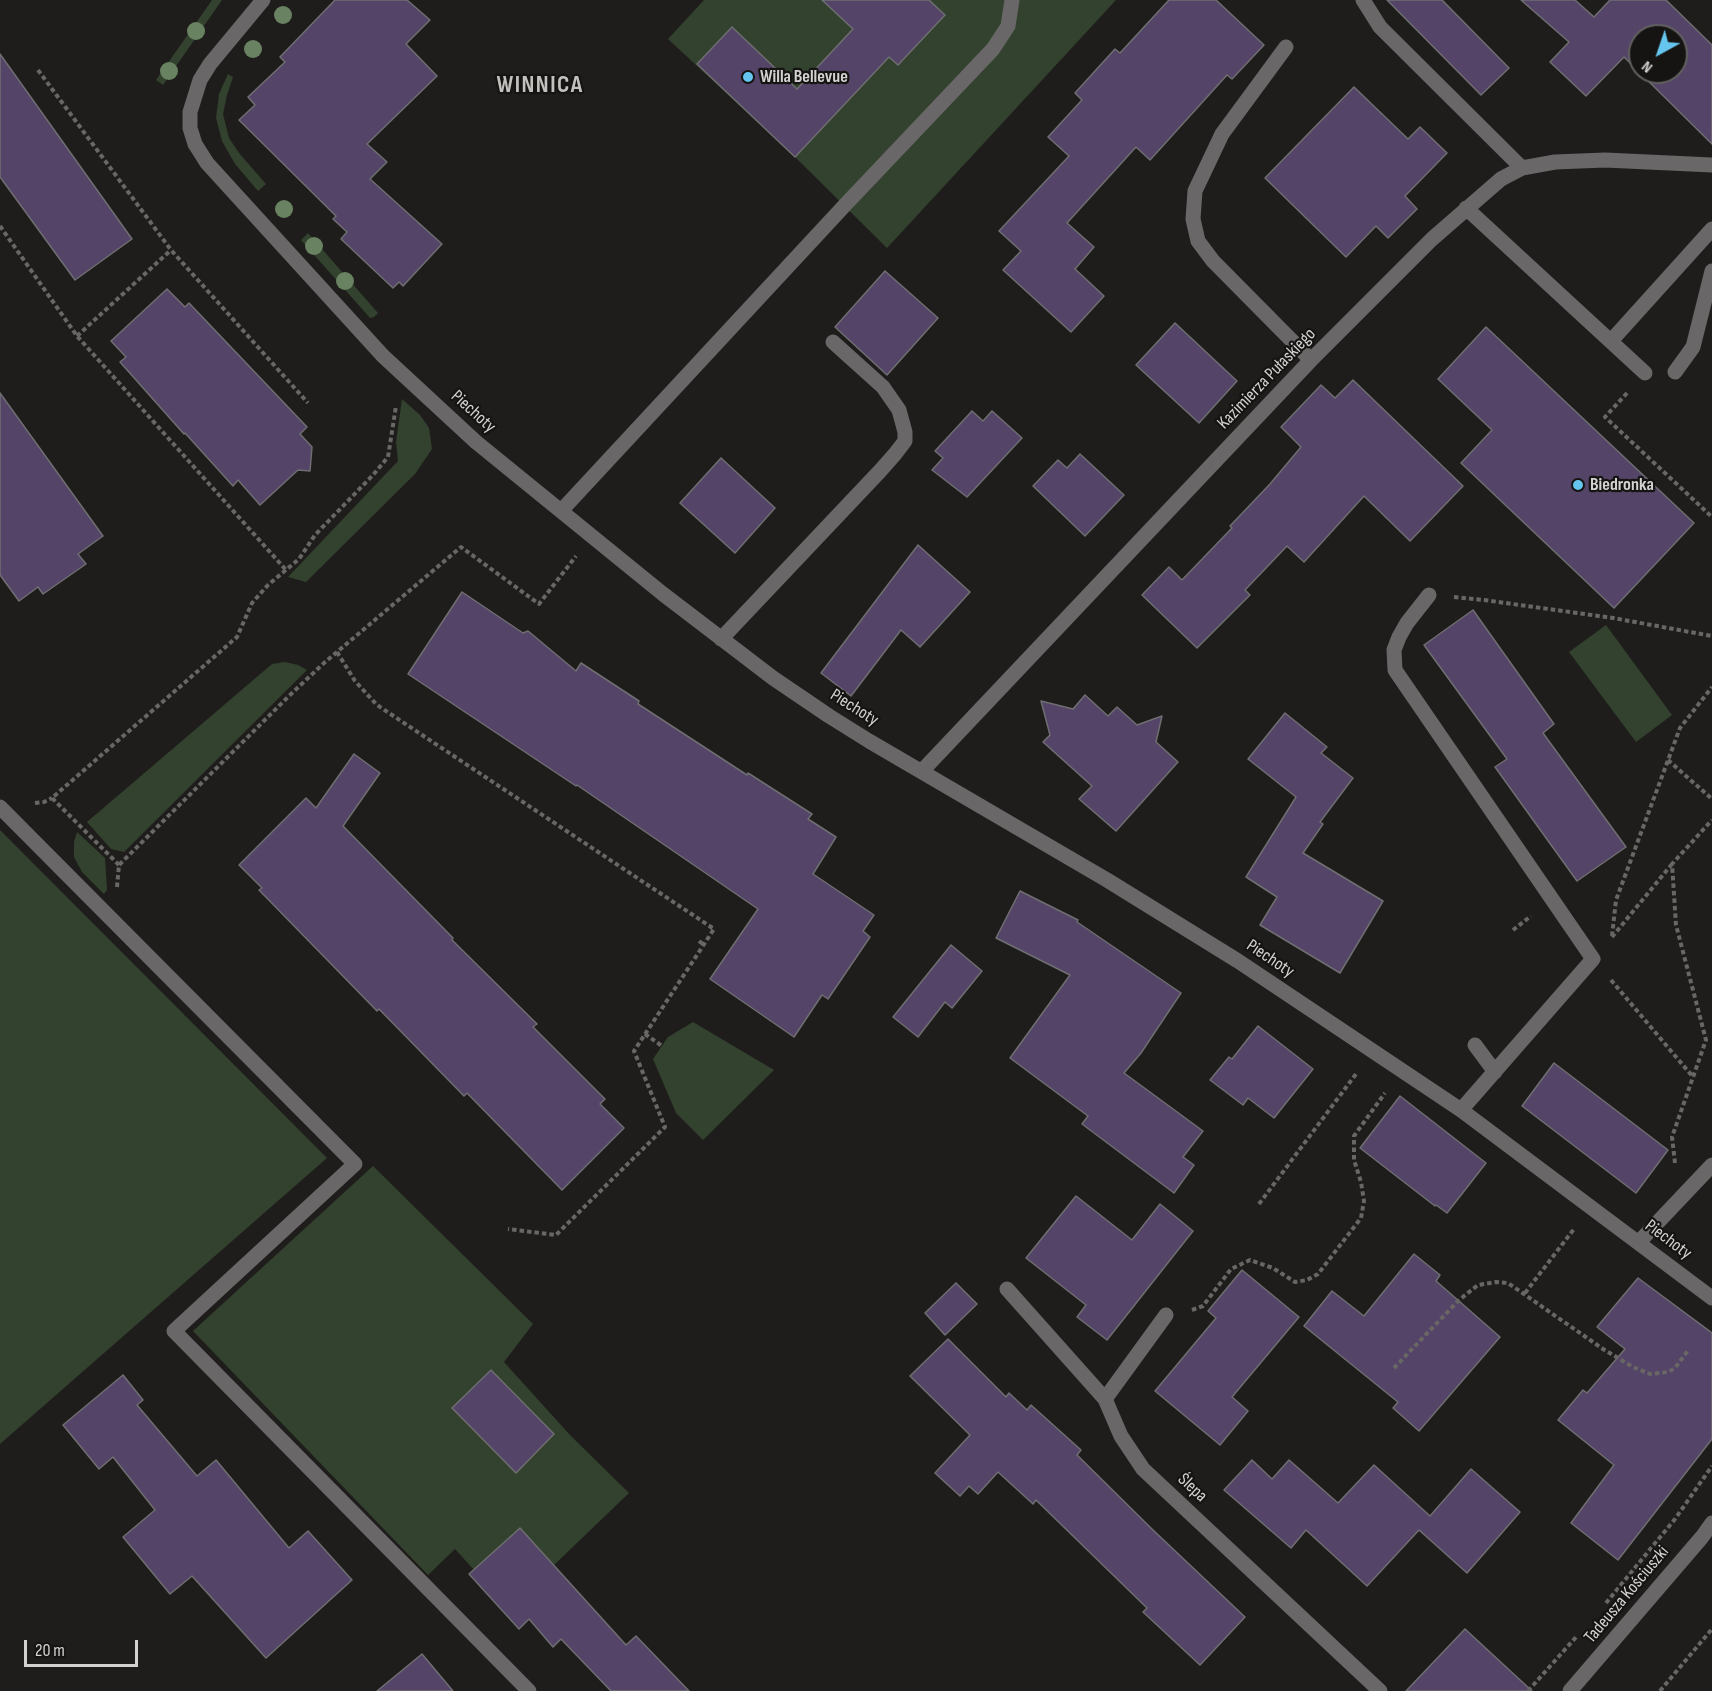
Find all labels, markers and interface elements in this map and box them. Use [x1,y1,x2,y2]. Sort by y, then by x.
north arrow [1628,24,1688,84]
text: N [1638,57,1657,77]
place label: Willa Bellevue [760,66,848,88]
marker: Willa Bellevue [741,70,755,84]
district label: WINNICA [496,72,584,100]
street label: Kazimierza Pułaskiego [1213,324,1321,434]
street label: Piechoty [446,386,500,438]
place label: Biedronka [1590,474,1654,496]
marker: Biedronka [1571,478,1585,492]
street label: Piechoty [826,685,882,731]
street label: Piechoty [1242,935,1298,983]
street label: Piechoty [1640,1215,1696,1265]
street label: Ślepa [1173,1469,1211,1507]
street label: Tadeusza Kościuszki [1580,1542,1674,1648]
scale bar [27,1628,141,1666]
text: 20 m [35,1640,65,1661]

